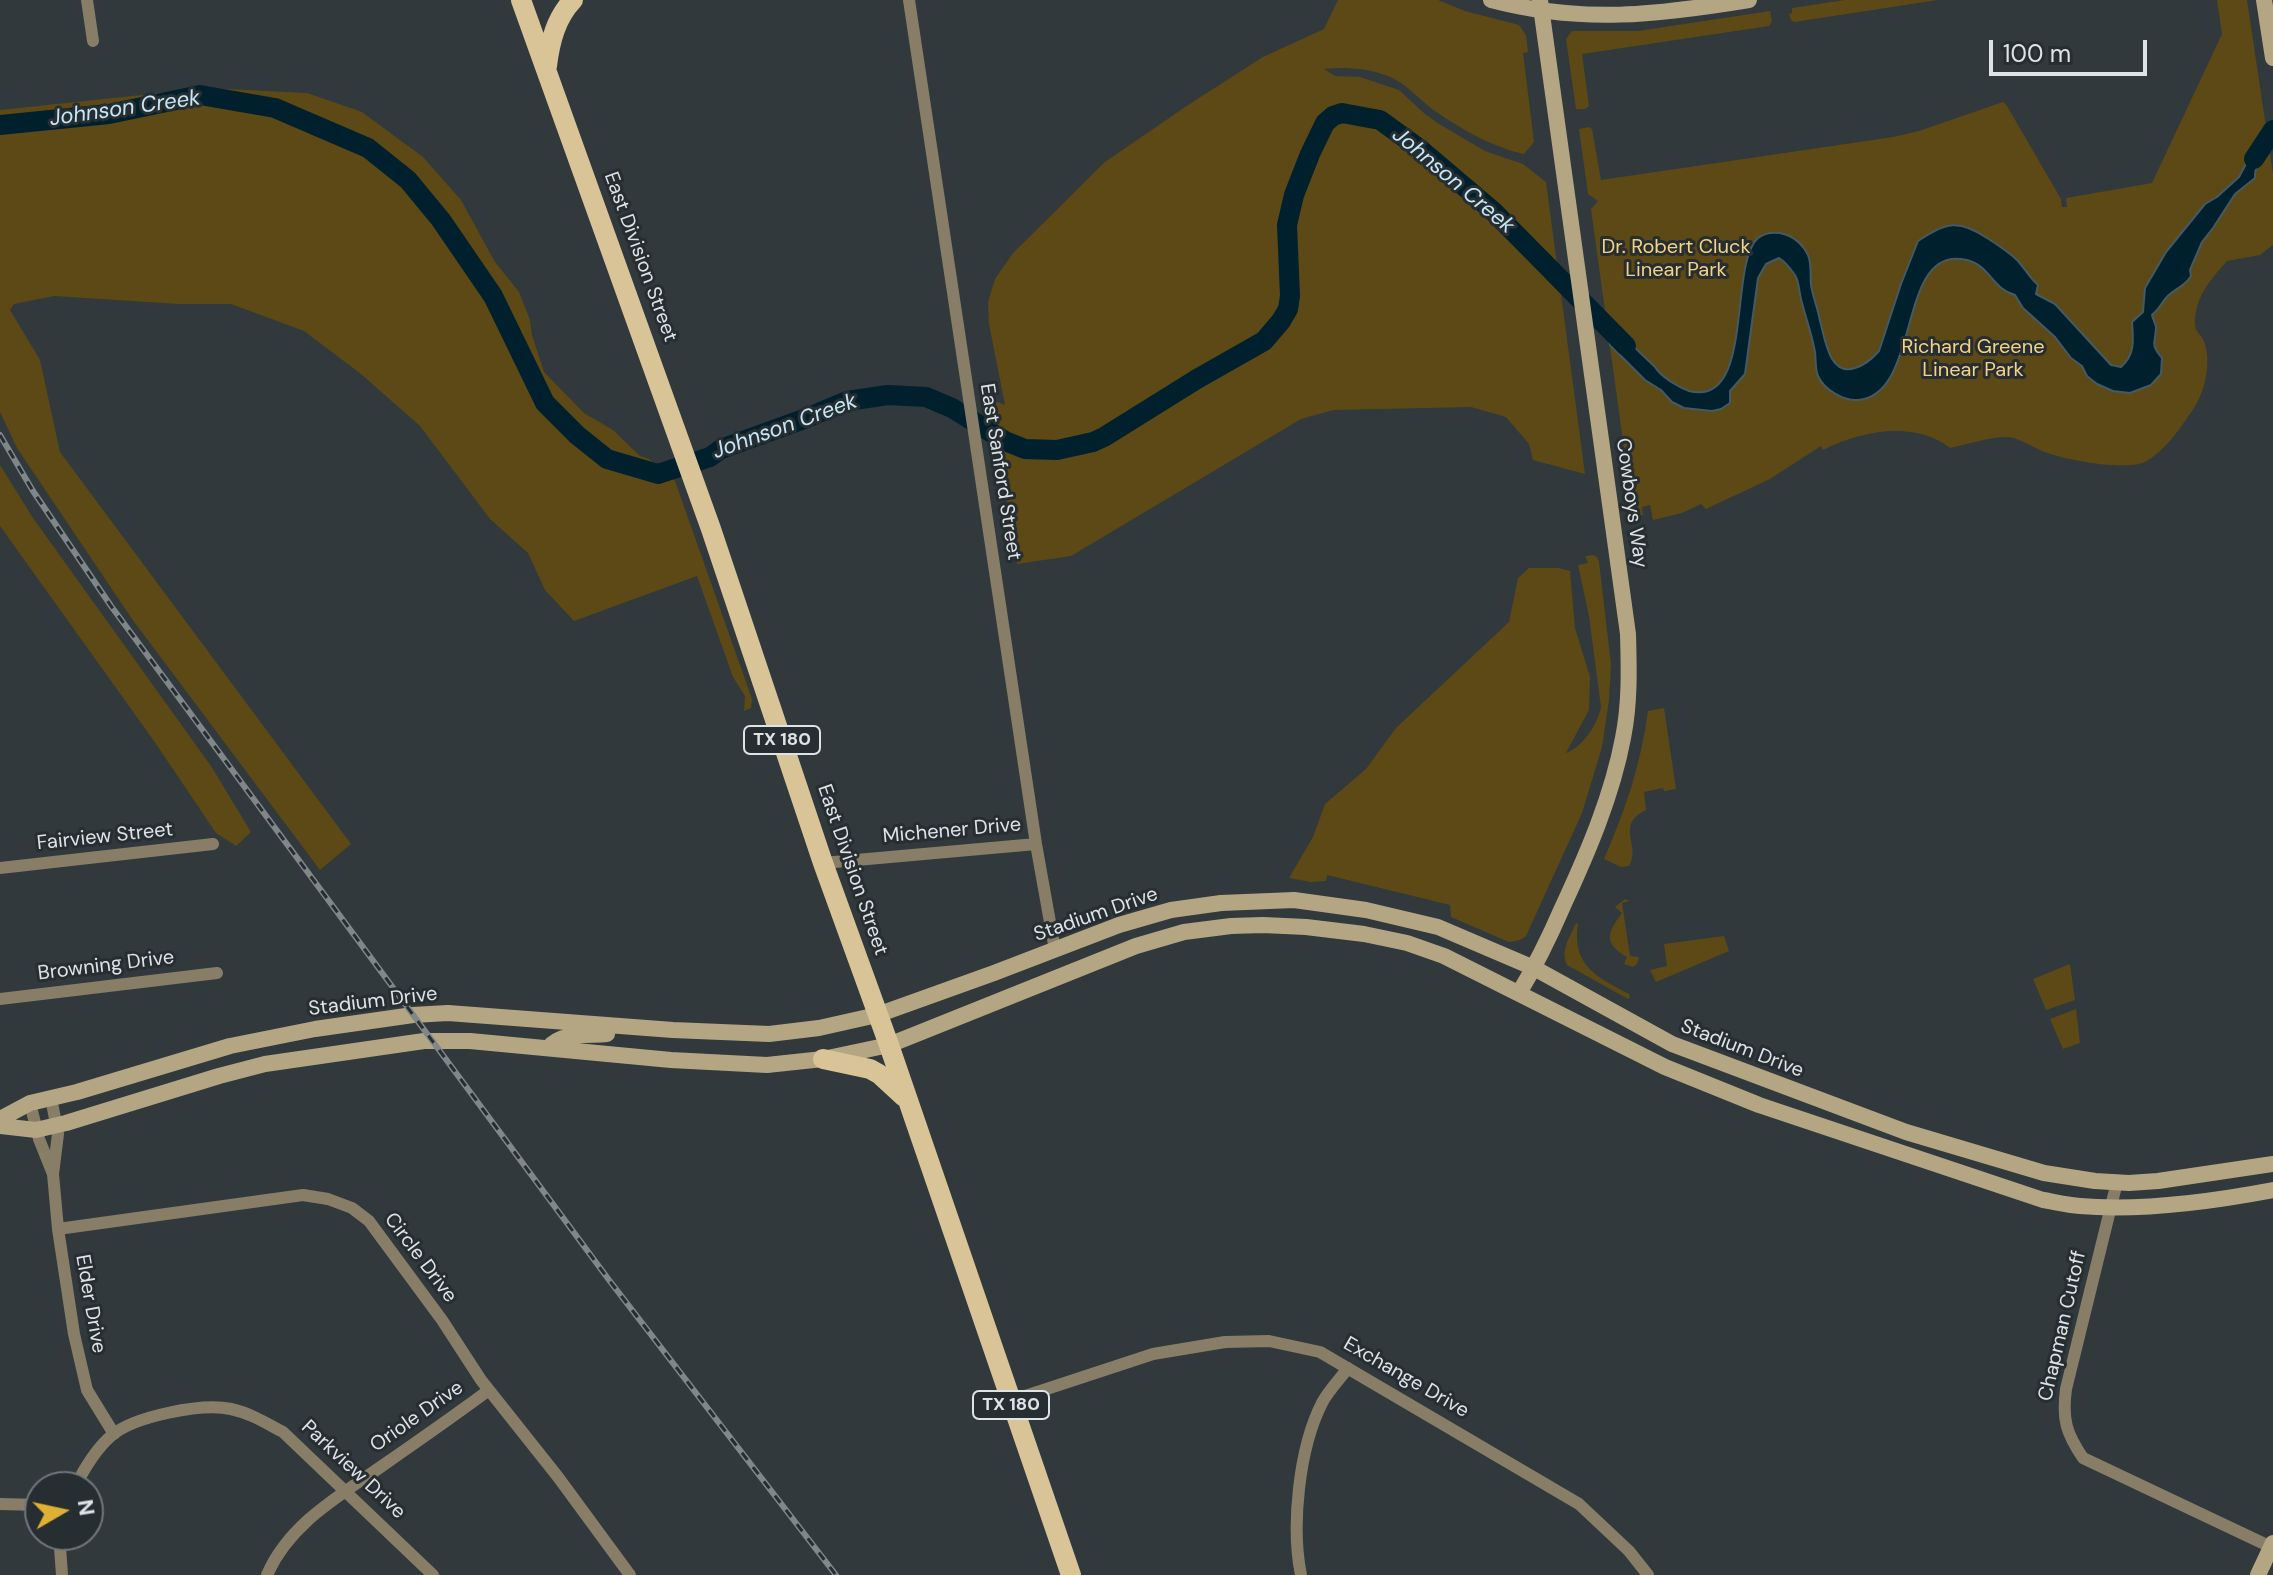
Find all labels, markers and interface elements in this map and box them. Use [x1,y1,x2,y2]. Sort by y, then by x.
scale bar [1993,24,2151,74]
text: 100 m [2003,38,2071,69]
water label: Johnson Creek [48,85,202,133]
water label: Johnson Creek [1386,122,1520,240]
street label: East Division Street [598,169,682,345]
park label: Dr. Robert Cluck Linear Park [1602,236,1750,283]
park label: Richard Greene Linear Park [1901,336,2045,383]
street label: East Sanford Street [974,382,1026,562]
water label: Johnson Creek [709,389,861,465]
street label: Cowboys Way [1610,437,1652,569]
road number: TX 180 [744,726,820,754]
street label: East Division Street [812,781,892,959]
street label: Michener Drive [882,813,1022,849]
street label: Fairview Street [36,818,174,856]
street label: Stadium Drive [1031,883,1161,947]
street label: Browning Drive [36,946,176,986]
street label: Stadium Drive [307,982,439,1022]
street label: Stadium Drive [1677,1015,1807,1083]
street label: Circle Drive [378,1208,462,1308]
street label: Chapman Cutoff [2034,1248,2092,1404]
street label: Elder Drive [70,1253,110,1355]
street label: Exchange Drive [1339,1332,1473,1424]
street label: Oriole Drive [366,1376,468,1458]
road number: TX 180 [973,1391,1049,1419]
street label: Parkview Drive [296,1416,410,1524]
north arrow [24,1471,104,1551]
text: N [71,1497,102,1518]

